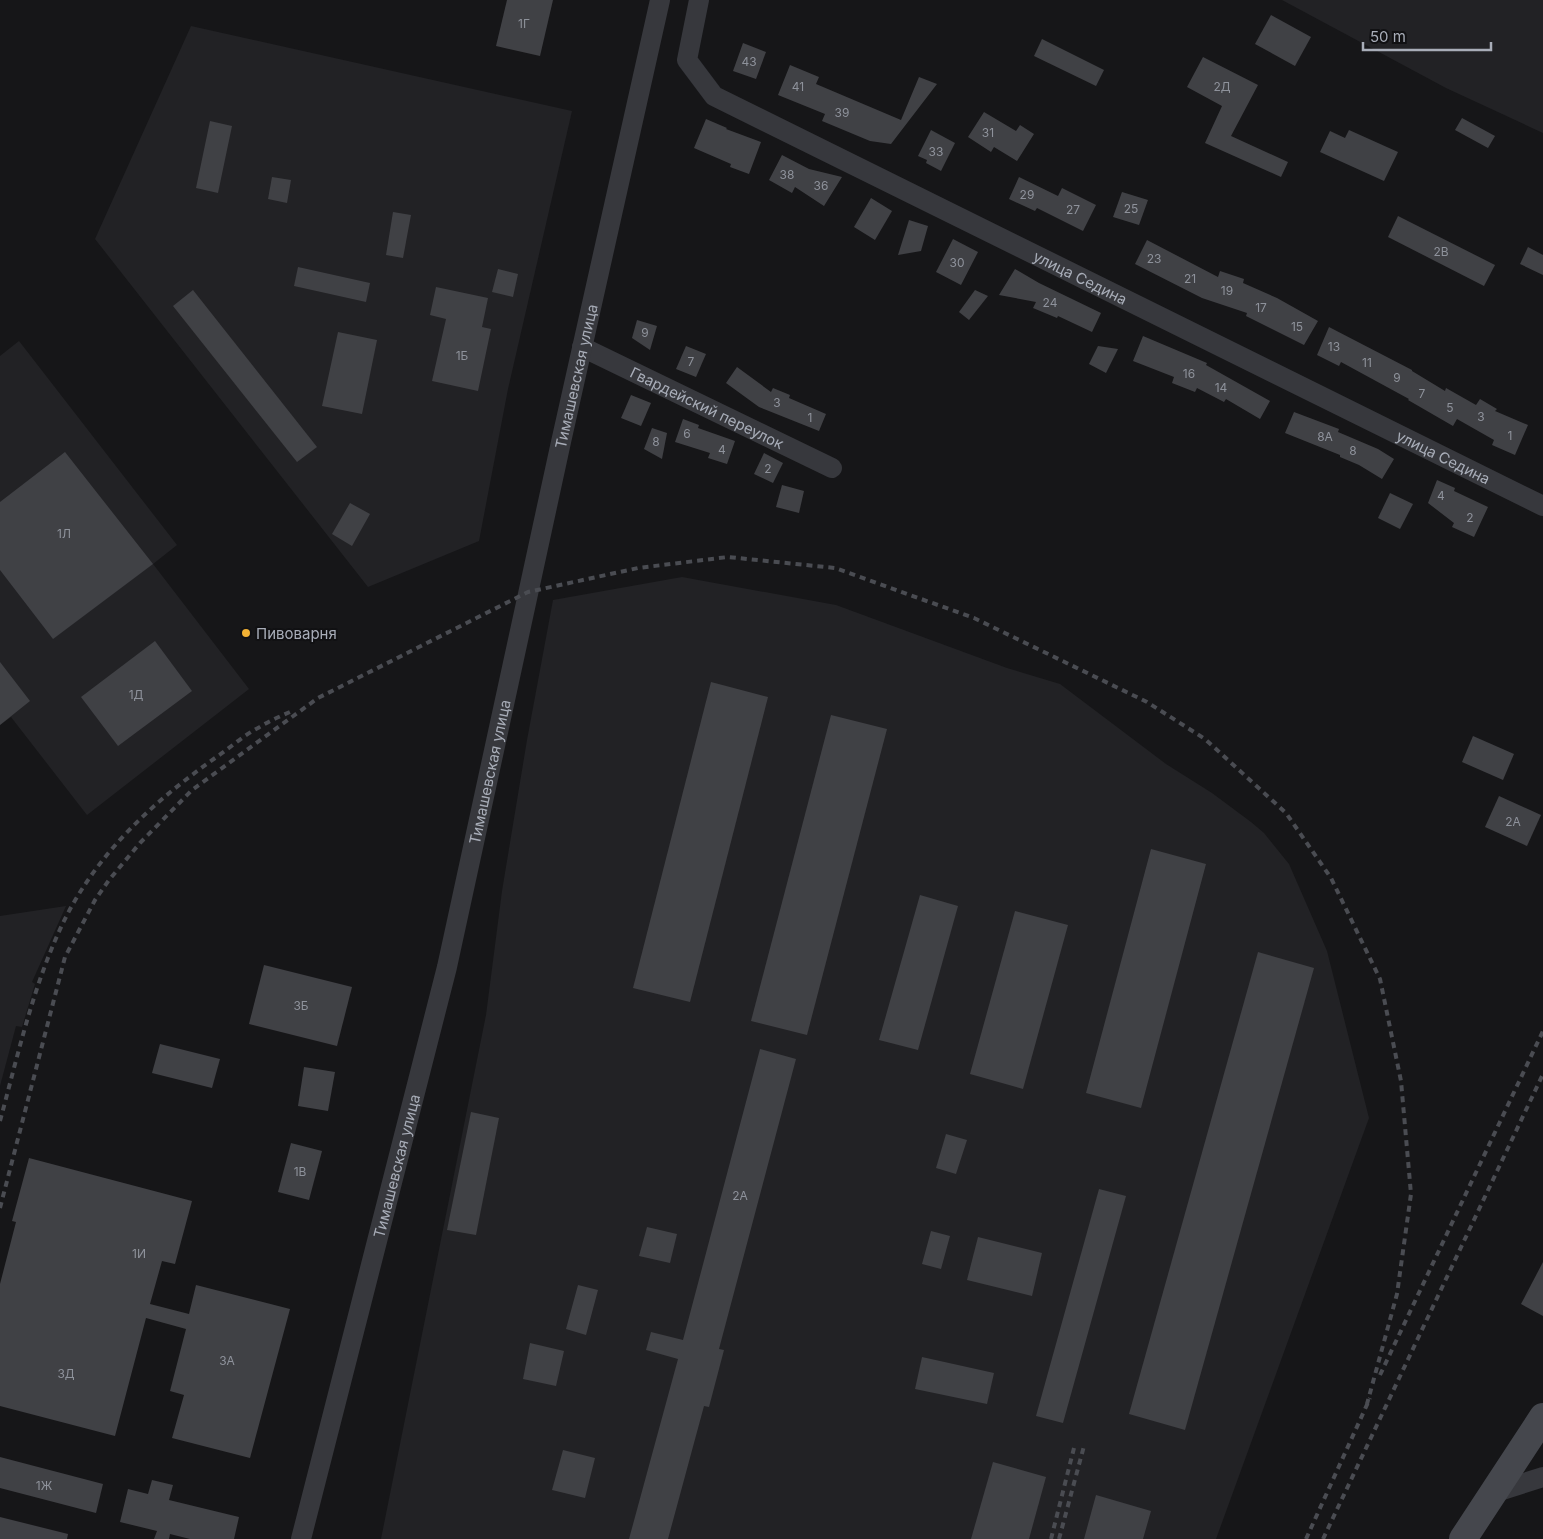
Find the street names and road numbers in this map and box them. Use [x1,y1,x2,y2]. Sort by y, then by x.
street label: улица Седина [1030,246,1130,308]
street label: Тимашевская улица [550,302,601,450]
street label: Гвардейский переулок [627,362,787,453]
street label: улица Седина [1393,426,1493,488]
street label: Тимашевская улица [464,698,514,846]
street label: Тимашевская улица [369,1092,424,1240]

